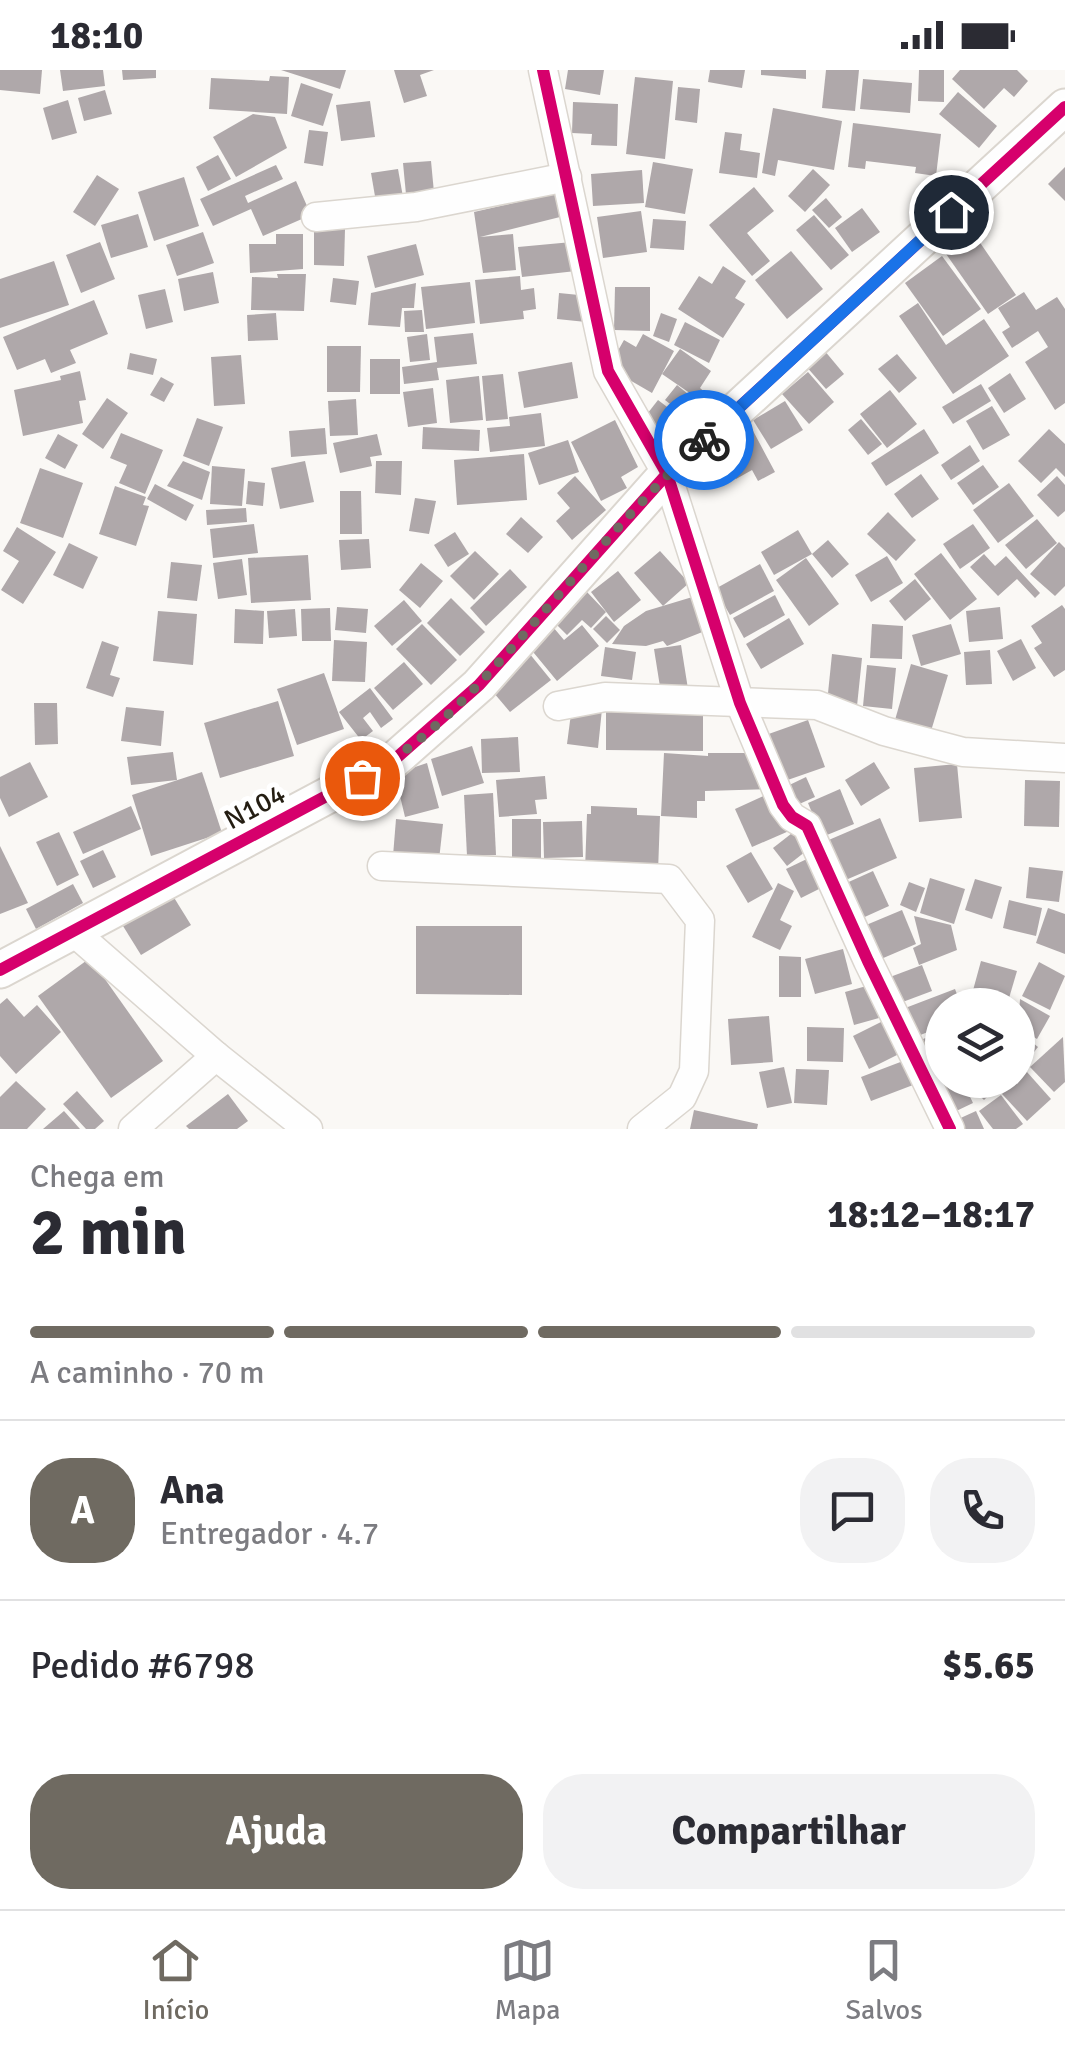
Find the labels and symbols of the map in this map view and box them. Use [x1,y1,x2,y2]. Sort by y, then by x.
pin [909,170,994,255]
courier [654,390,754,490]
pin [320,736,405,821]
street label: N104 [219,777,291,837]

